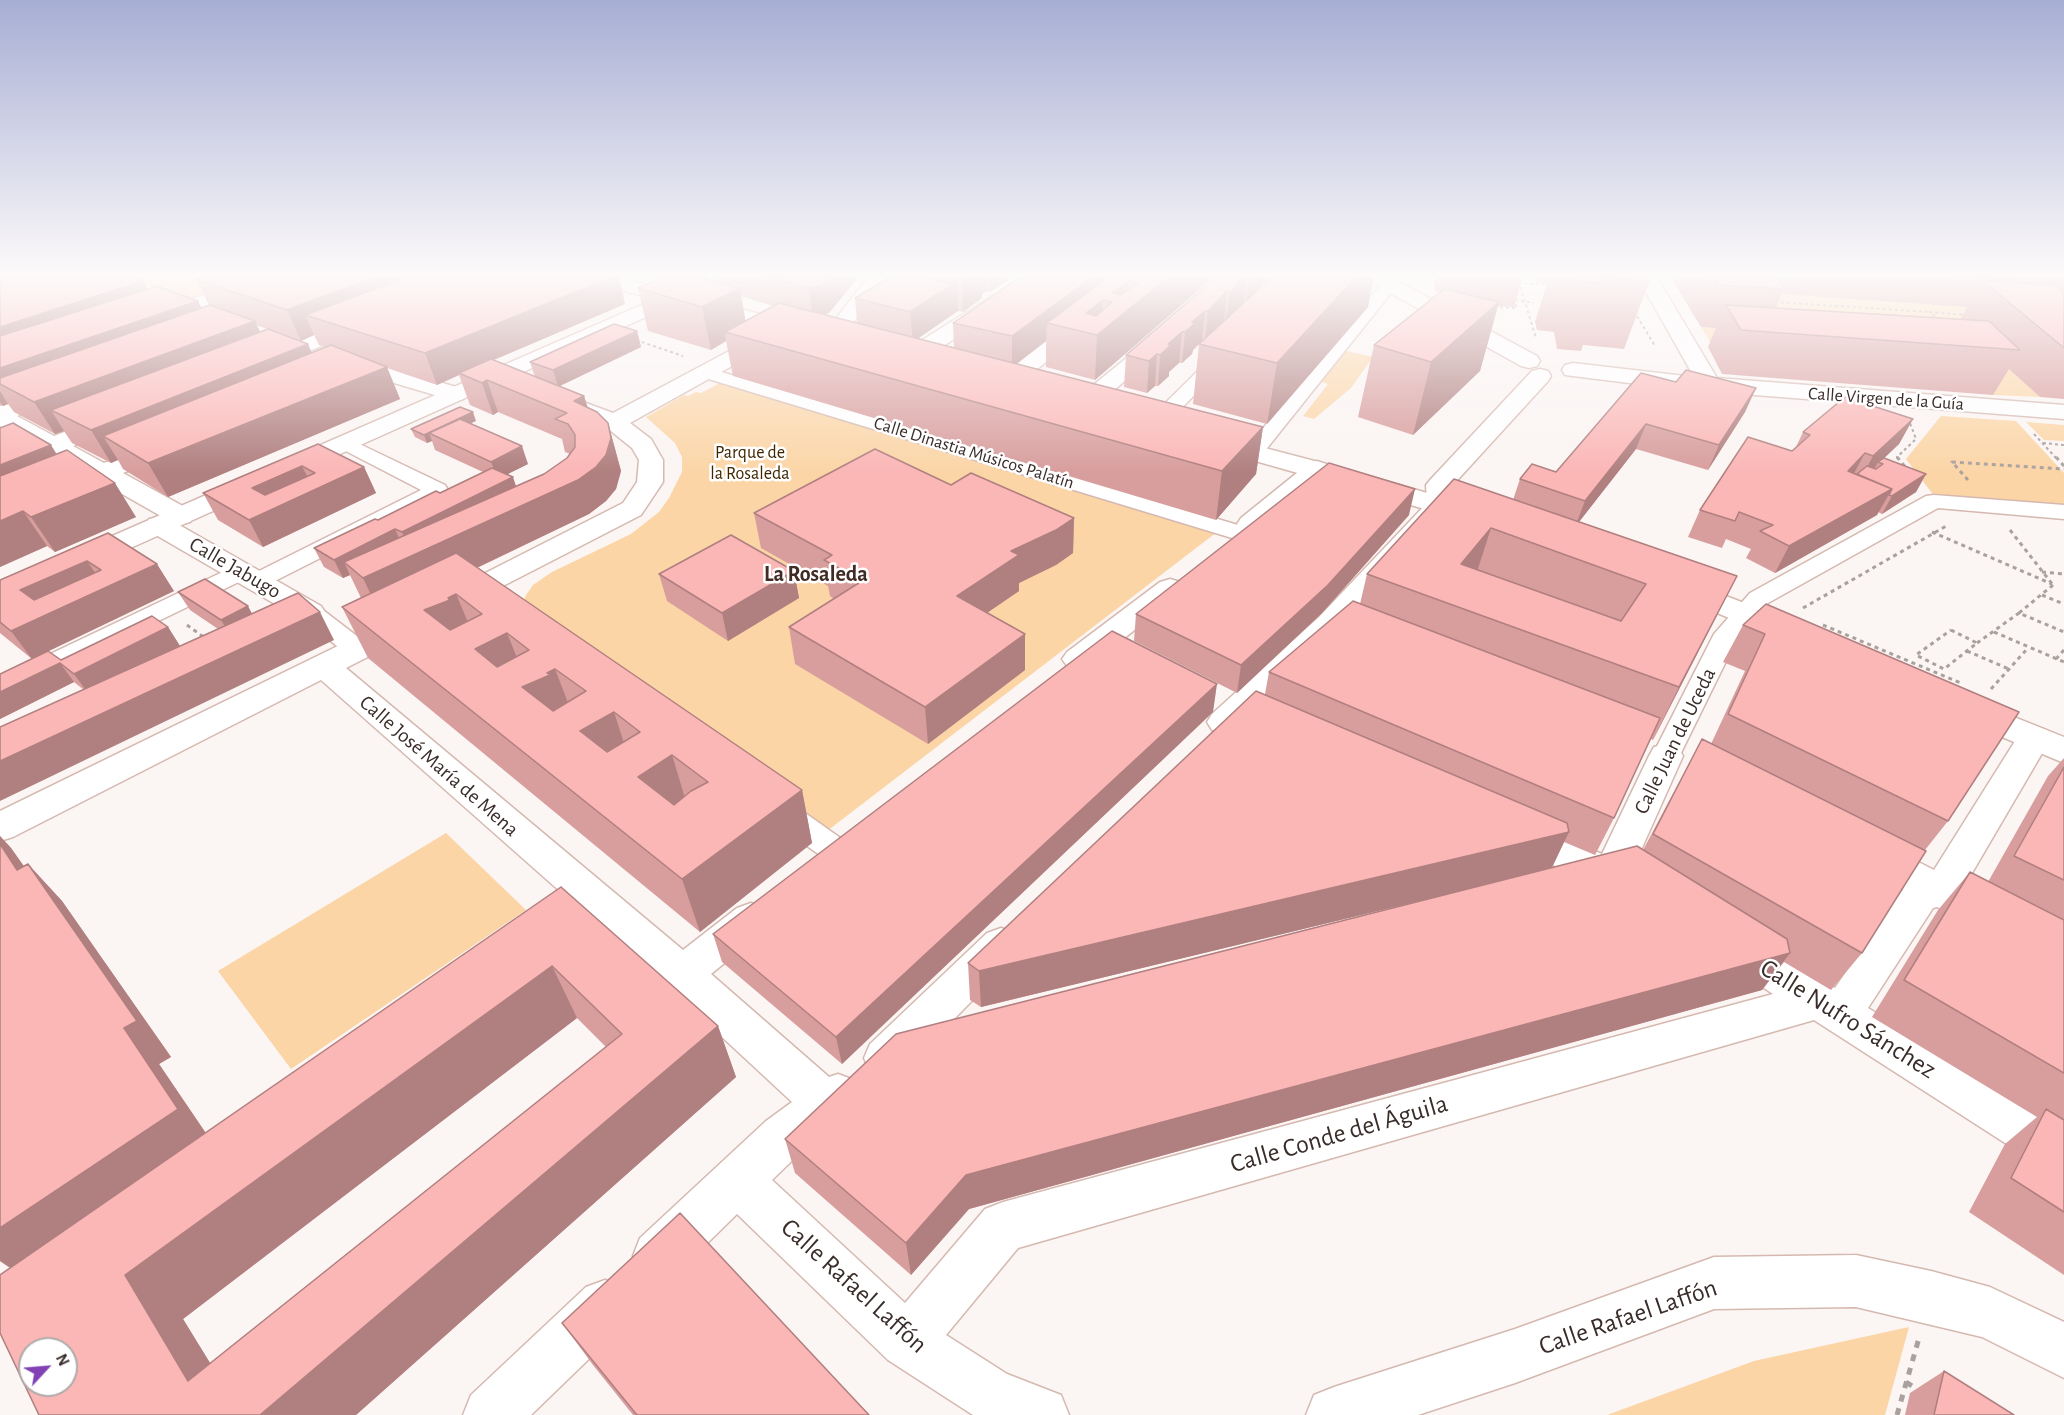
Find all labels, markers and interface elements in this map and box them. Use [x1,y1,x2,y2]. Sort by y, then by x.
street label: Calle Virgen de la Guía [1807,383,1965,415]
street label: Calle Dinastia Músicos Palatín [871,412,1077,494]
park label: Parque de la Rosaleda [710,442,790,484]
street label: Calle Jabugo [185,532,285,604]
district label: La Rosaleda [764,561,868,587]
street label: Calle Juan de Uceda [1629,664,1721,818]
street label: Calle José María de Mena [354,690,524,842]
street label: Calle Nufro Sánchez [1754,952,1942,1086]
street label: Calle Conde del Águila [1226,1088,1452,1180]
street label: Calle Rafael Laffón [774,1212,934,1360]
street label: Calle Rafael Laffón [1535,1272,1721,1362]
north arrow [18,1337,78,1397]
text: N [53,1351,72,1368]

